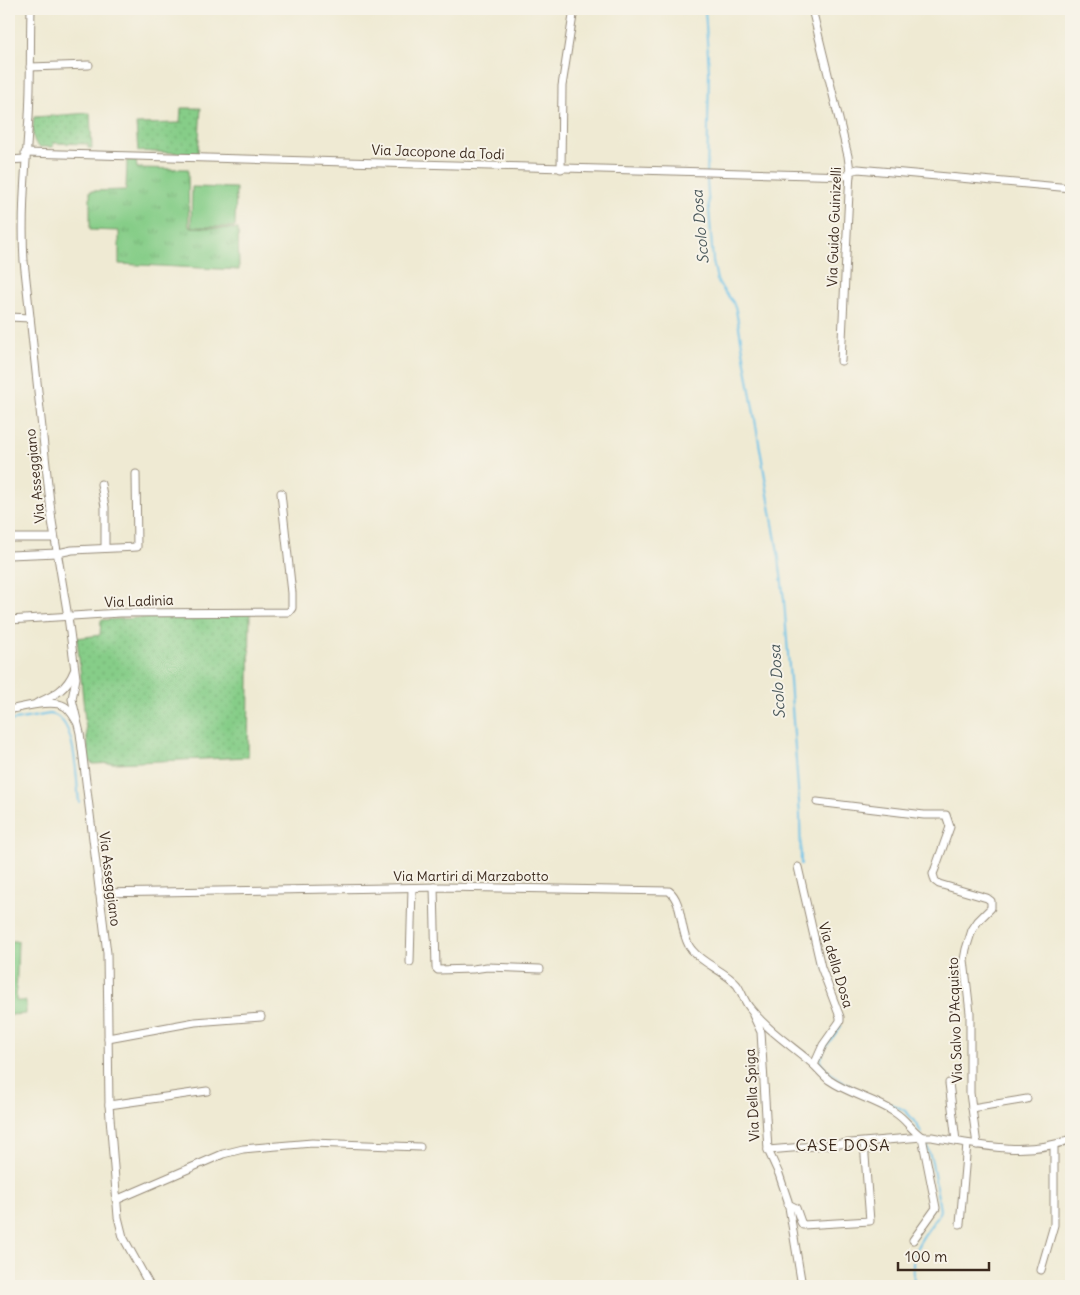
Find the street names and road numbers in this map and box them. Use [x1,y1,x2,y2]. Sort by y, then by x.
street label: Via Jacopone da Todi [371,141,505,163]
street label: Via Guido Guinizelli [823,167,845,287]
street label: Via Asseggiano [21,428,49,524]
street label: Via Ladinia [104,591,174,611]
street label: Via Asseggiano [95,831,125,927]
street label: Via Martiri di Marzabotto [393,867,549,885]
street label: Via della Dosa [814,920,858,1010]
street label: Via Salvo D'Acquisto [944,956,966,1083]
street label: Via Della Spiga [741,1048,763,1142]

